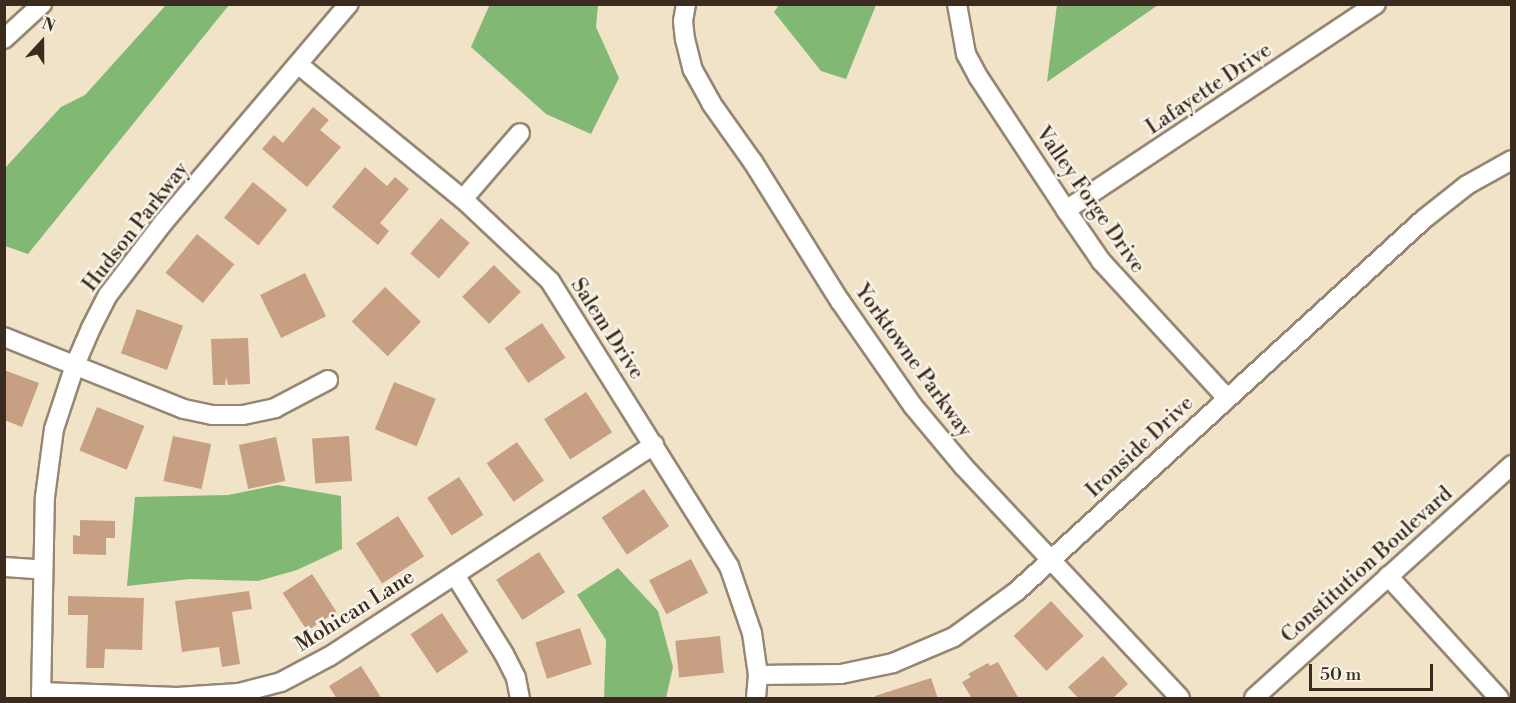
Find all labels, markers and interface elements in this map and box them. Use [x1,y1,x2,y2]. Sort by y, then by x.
north arrow [12,12,72,72]
text: N [39,14,58,37]
street label: Lafayette Drive [1141,38,1277,140]
street label: Valley Forge Drive [1030,122,1150,278]
street label: Hudson Parkway [78,157,194,297]
street label: Salem Drive [565,274,649,384]
street label: Yorktowne Parkway [849,279,977,443]
street label: Ironside Drive [1081,391,1199,503]
street label: Constitution Boulevard [1276,481,1458,649]
street label: Mohican Lane [291,564,419,658]
scale bar [1312,652,1436,690]
text: 50 m [1320,663,1361,686]

